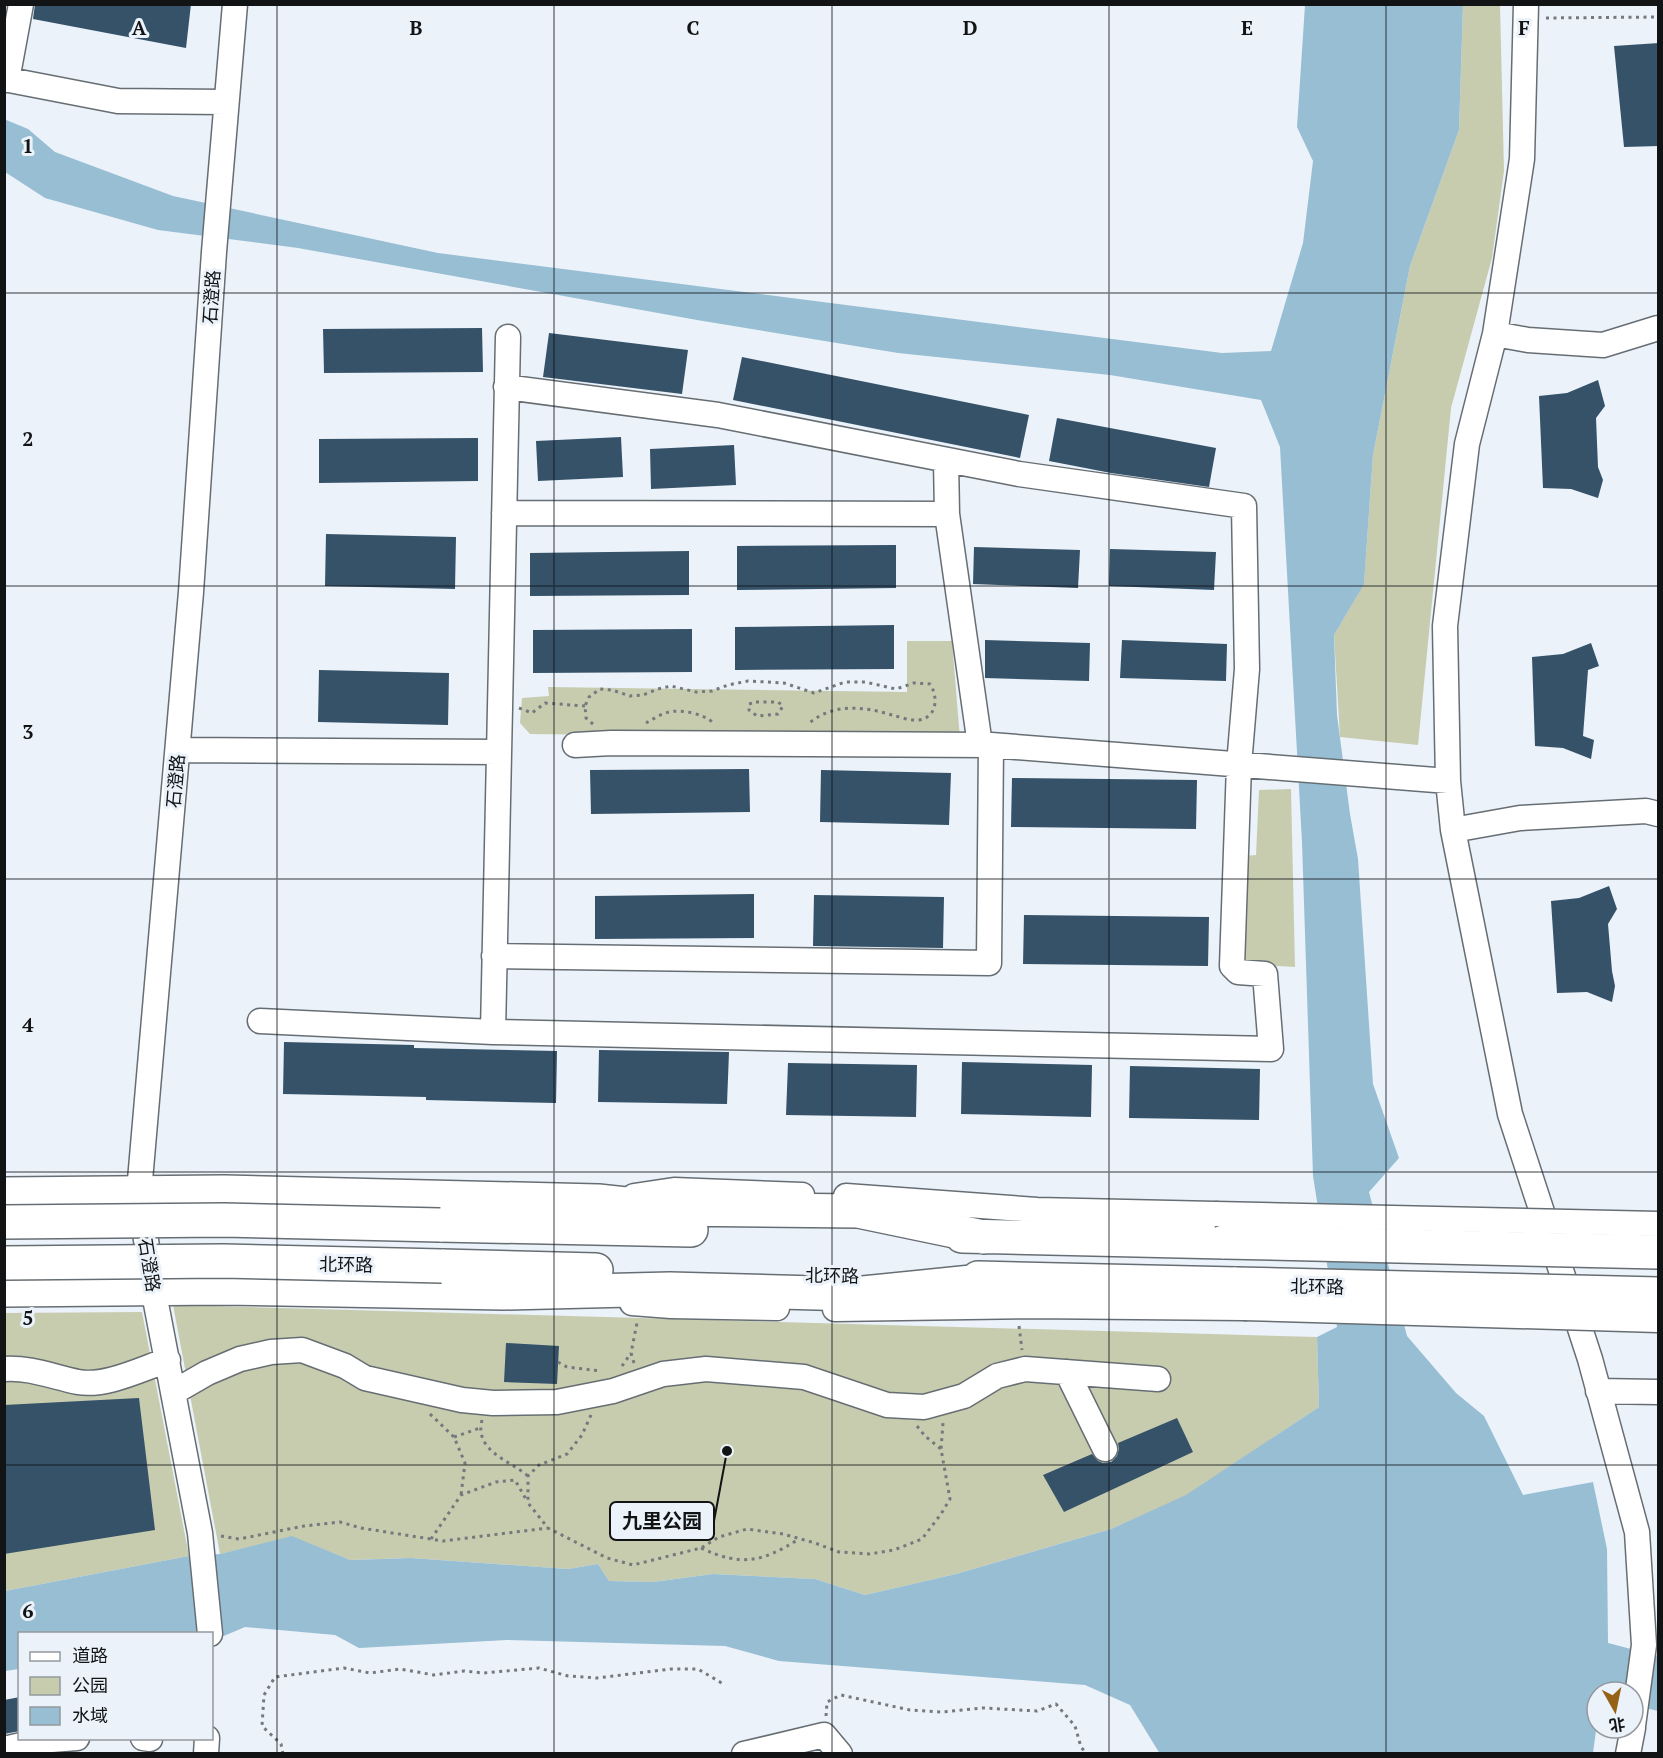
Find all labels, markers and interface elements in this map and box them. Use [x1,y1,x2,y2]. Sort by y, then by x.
text: A [132,14,147,41]
text: B [410,14,423,41]
text: C [686,14,700,41]
text: D [963,14,977,41]
text: E [1241,14,1253,41]
text: F [1518,14,1530,41]
text: 1 [22,132,34,159]
street label: 石澄路 [197,269,225,325]
text: 2 [22,425,34,452]
text: 3 [22,718,34,745]
street label: 石澄路 [161,753,189,809]
text: 4 [22,1011,34,1038]
street label: 石澄路 [134,1236,166,1294]
street label: 北环路 [319,1252,373,1276]
street label: 北环路 [805,1263,859,1287]
street label: 北环路 [1290,1274,1344,1298]
text: 5 [22,1304,34,1331]
callout: 九里公园 [610,1502,714,1540]
text: 九里公园 [622,1507,702,1534]
text: 6 [22,1597,34,1624]
legend [18,1632,213,1740]
text: 道路 [72,1643,108,1667]
text: 公园 [72,1673,108,1697]
north arrow [1585,1680,1645,1740]
text: 水域 [72,1703,108,1727]
text: 北 [1608,1713,1627,1737]

